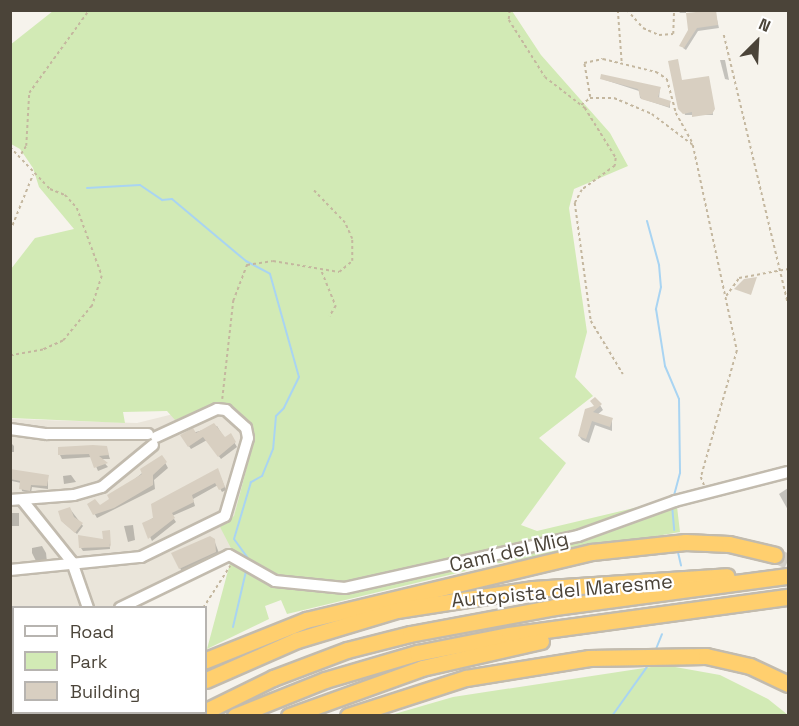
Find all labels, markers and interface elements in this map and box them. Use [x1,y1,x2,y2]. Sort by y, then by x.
north arrow [727,12,787,72]
text: N [755,13,774,37]
street label: Camí del Mig [447,527,571,577]
street label: Autopista del Maresme [450,569,674,613]
legend [12,606,207,714]
text: Road [70,620,114,643]
text: Park [70,650,107,673]
text: Building [70,680,140,703]

